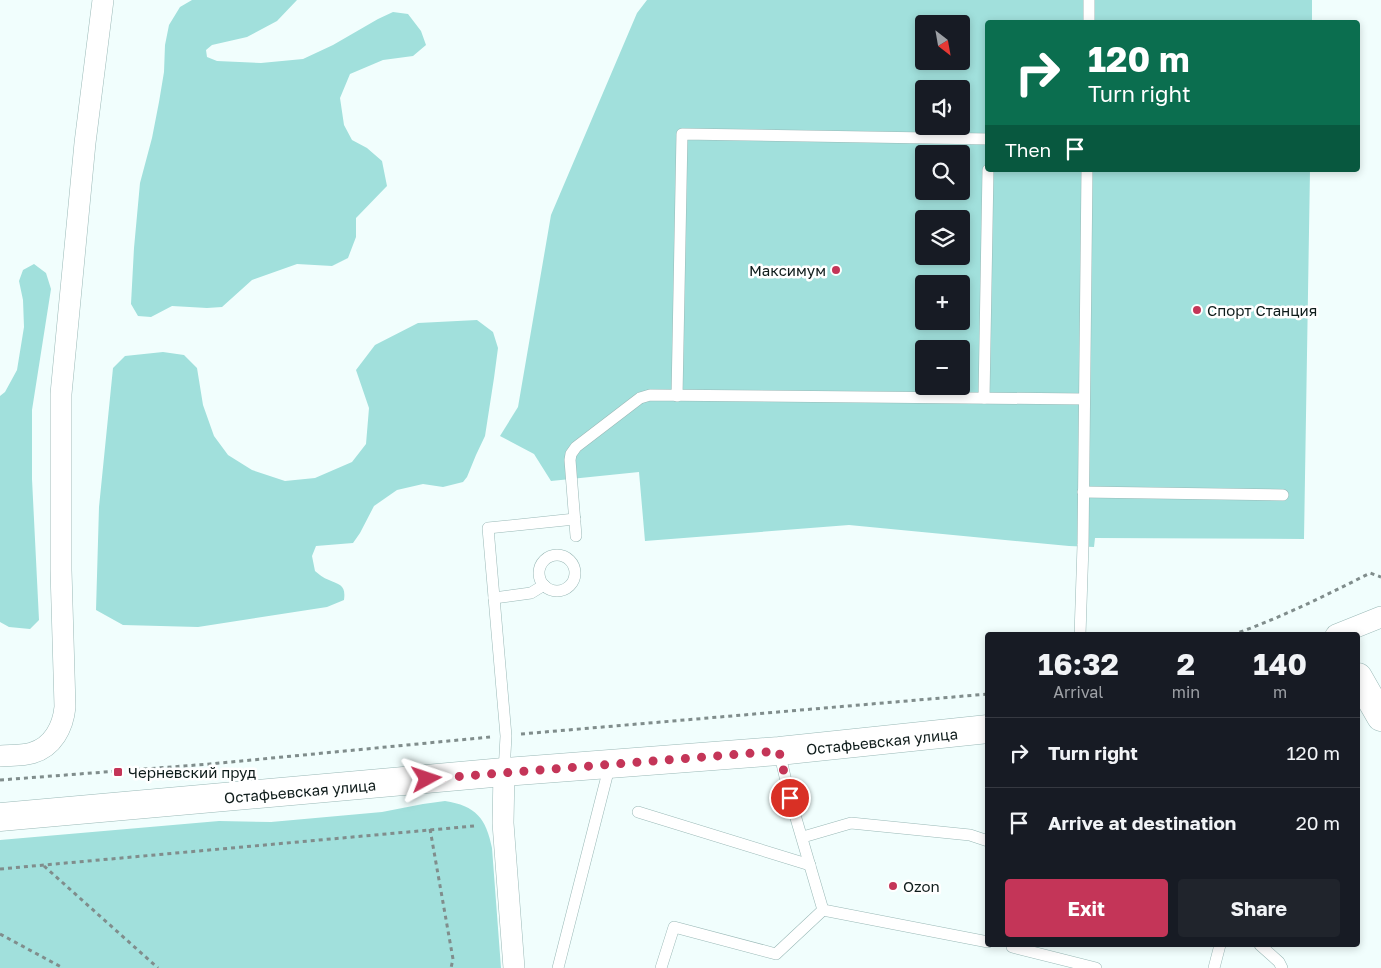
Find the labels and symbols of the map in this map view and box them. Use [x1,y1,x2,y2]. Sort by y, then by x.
north arrow [915,15,970,70]
place label: Максимум [749,261,826,279]
marker: Максимум [830,264,842,276]
place label: Спорт Станция [1207,301,1317,319]
marker: Спорт Станция [1191,304,1203,316]
street label: Остафьевская улица [805,724,959,758]
position arrow [400,752,452,804]
place label: Черневский пруд [128,763,256,781]
marker: Черневский пруд [112,766,124,778]
street label: Остафьевская улица [223,775,377,807]
pin [769,777,811,819]
place label: Ozon [903,877,940,895]
marker: Ozon [887,880,899,892]

